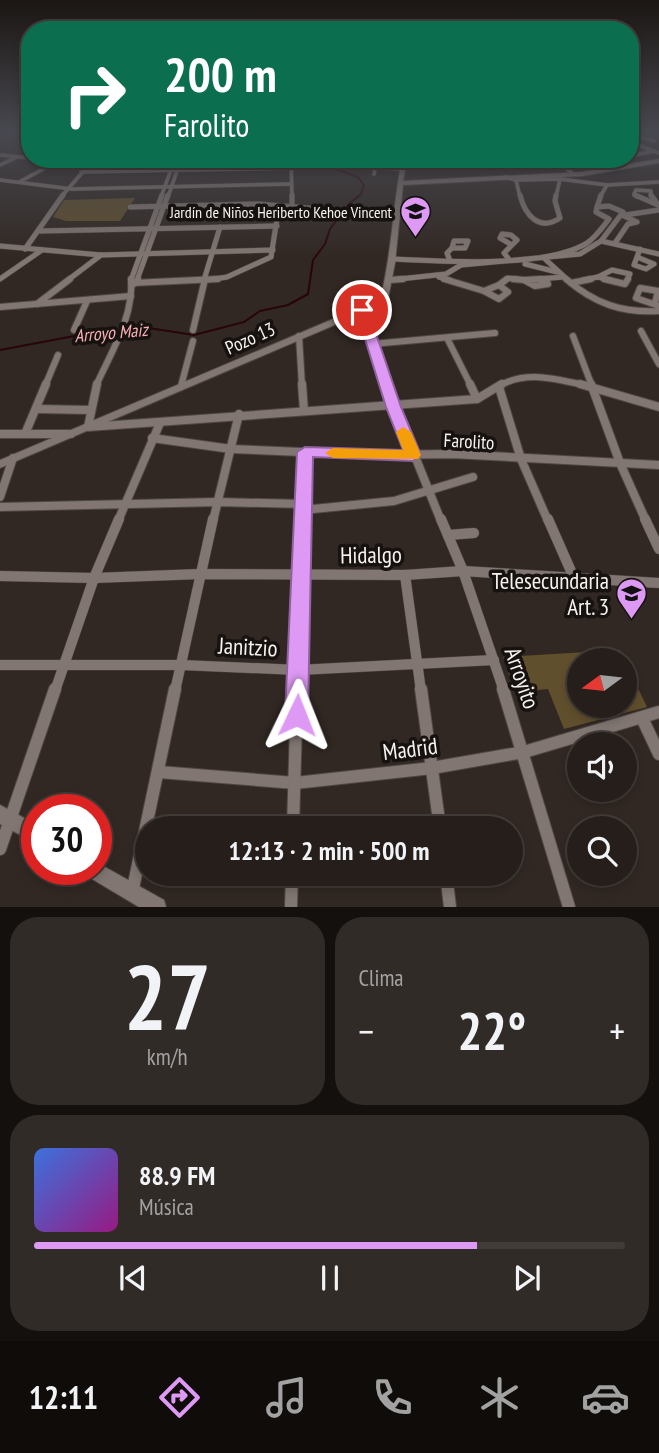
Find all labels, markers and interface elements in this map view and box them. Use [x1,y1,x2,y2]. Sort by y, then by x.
text: 200 m [164,42,277,106]
icon: right [49,49,140,140]
text: Farolito [164,104,249,146]
school or university icon: Jardín de Niños Heriberto Kehoe Vincent [398,195,432,239]
place label: Jardín de Niños Heriberto Kehoe Vincent [169,202,393,222]
pin [332,280,392,340]
icon: arrive [343,291,381,329]
street label: Pozo 13 [221,316,279,360]
water label: Arroyo Maiz [73,318,151,347]
street label: Farolito [443,428,495,454]
street label: Hidalgo [340,539,402,570]
place label: Telesecundaria Art. 3 [492,566,609,621]
school or university icon: Telesecundaria Art. 3 [615,577,649,621]
street label: Janitzio [217,630,278,663]
street label: Arroyito [499,643,546,712]
north arrow [567,648,637,718]
map controls [567,648,637,886]
position arrow [260,678,334,752]
street label: Madrid [381,731,439,766]
button: sound [567,732,637,802]
speed limit sign: 30 [21,794,112,885]
button: search [567,816,637,886]
text: 12:13 · 2 min · 500 m [229,834,429,867]
text: 27 [124,937,211,1055]
text: Clima [359,963,404,992]
text: 22° [457,997,526,1064]
text: − [359,1006,374,1055]
text: + [609,1006,625,1055]
text: km/h [147,1042,188,1071]
text: 88.9 FM [139,1159,215,1192]
text: Música [139,1192,194,1221]
icon: previous [114,1259,152,1297]
icon: pause [311,1259,349,1297]
icon: next [508,1259,546,1297]
icon: directions [155,1373,204,1422]
icon: music [262,1373,311,1422]
icon: phone [368,1373,417,1422]
icon: climate [475,1373,524,1422]
icon: car [581,1373,630,1422]
text: 12:11 [29,1376,98,1418]

